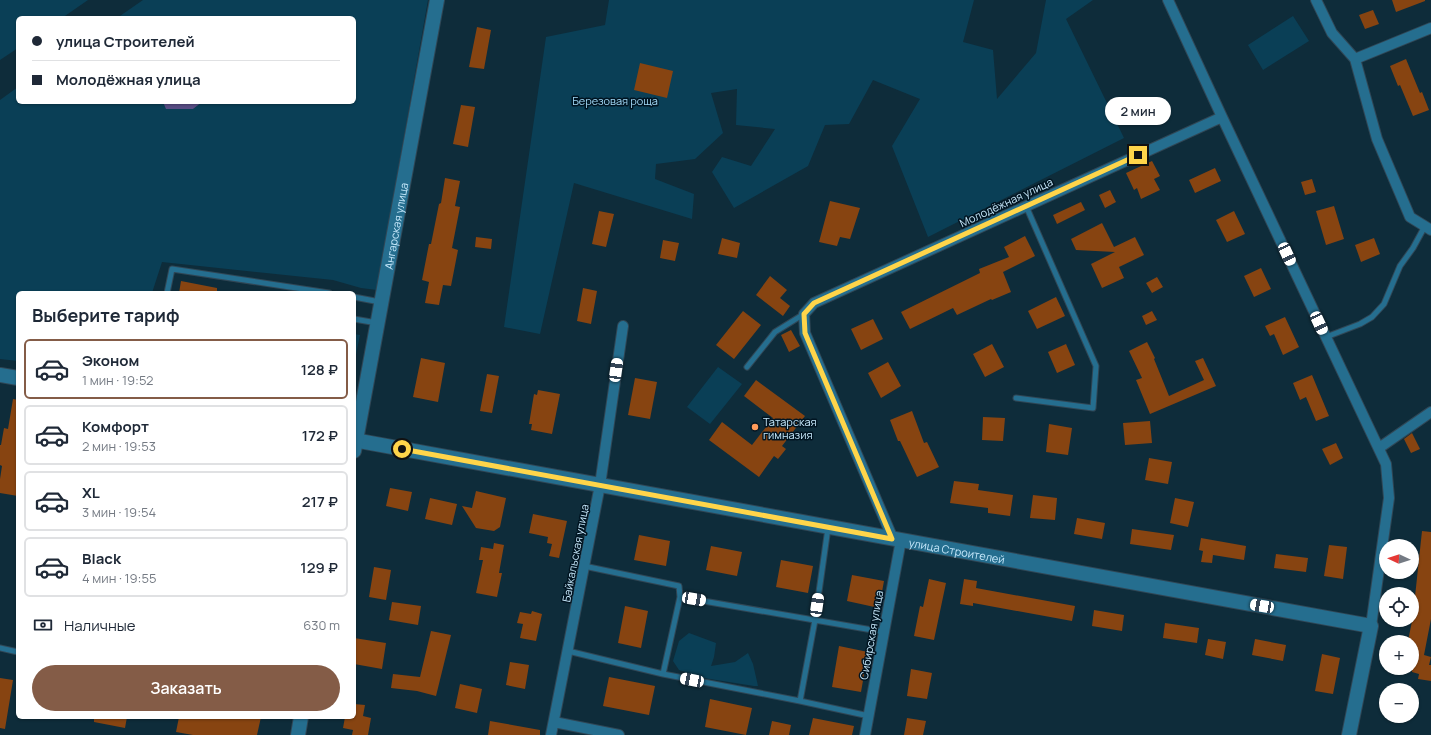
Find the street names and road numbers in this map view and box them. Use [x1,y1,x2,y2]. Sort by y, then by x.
street label: Молодёжная улица [957,174,1055,230]
street label: Ангарская улица [380,181,411,270]
street label: Байкальская улица [558,503,592,603]
street label: улица Строителей [908,534,1006,566]
street label: Сибирская улица [856,589,886,681]

